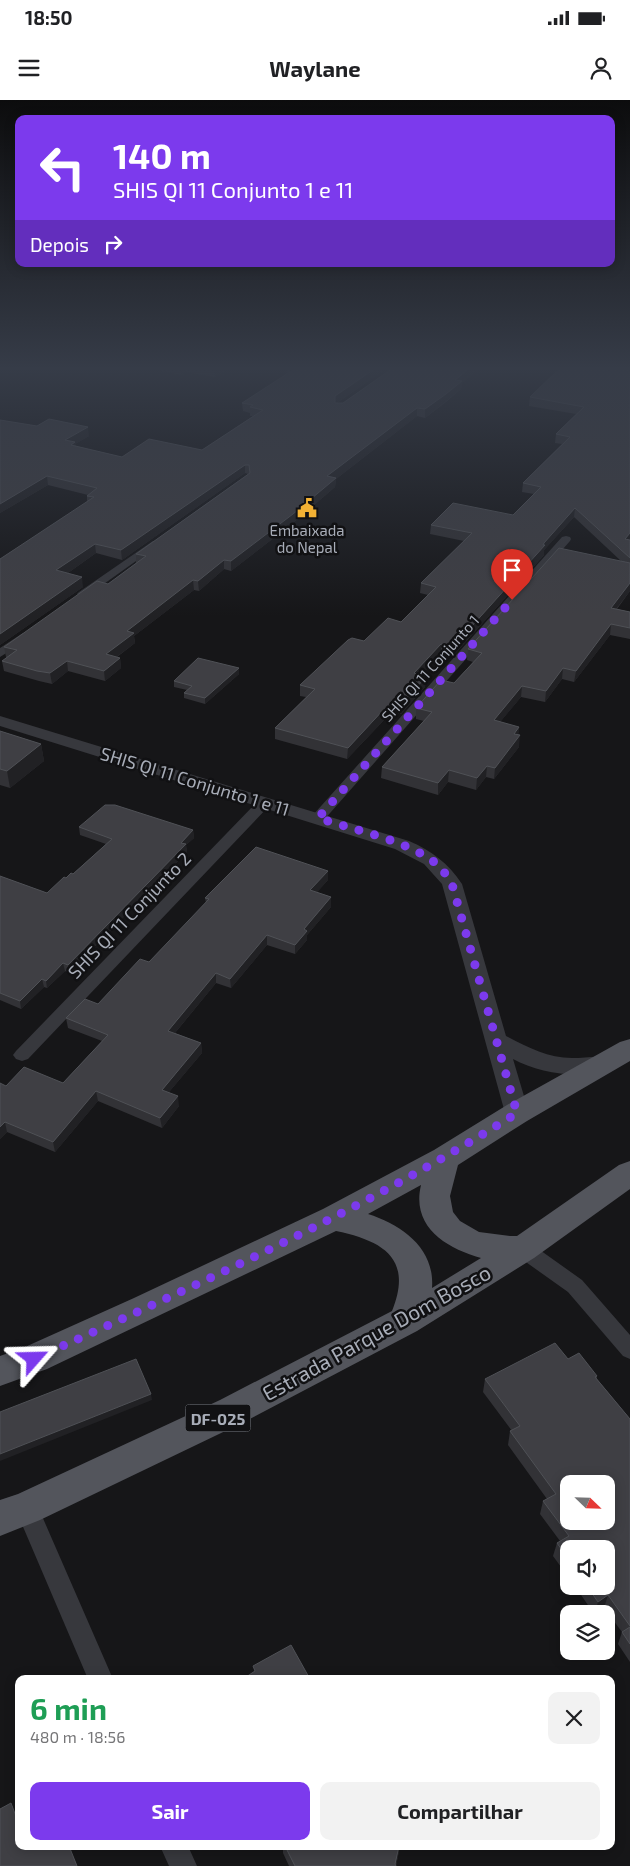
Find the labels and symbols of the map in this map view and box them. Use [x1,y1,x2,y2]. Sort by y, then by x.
public building icon: Embaixada do Nepal [296,497,318,519]
place label: Embaixada do Nepal [269,521,345,556]
pin [491,549,533,600]
street label: SHIS QI 11 Conjunto 1 [377,611,483,726]
street label: SHIS QI 11 Conjunto 1 e 11 [98,742,292,820]
street label: SHIS QI 11 Conjunto 2 [63,847,195,983]
street label: Estrada Parque Dom Bosco [257,1259,495,1405]
position arrow [7,1332,59,1384]
road number: DF-025 [186,1405,250,1432]
north arrow [560,1475,615,1530]

